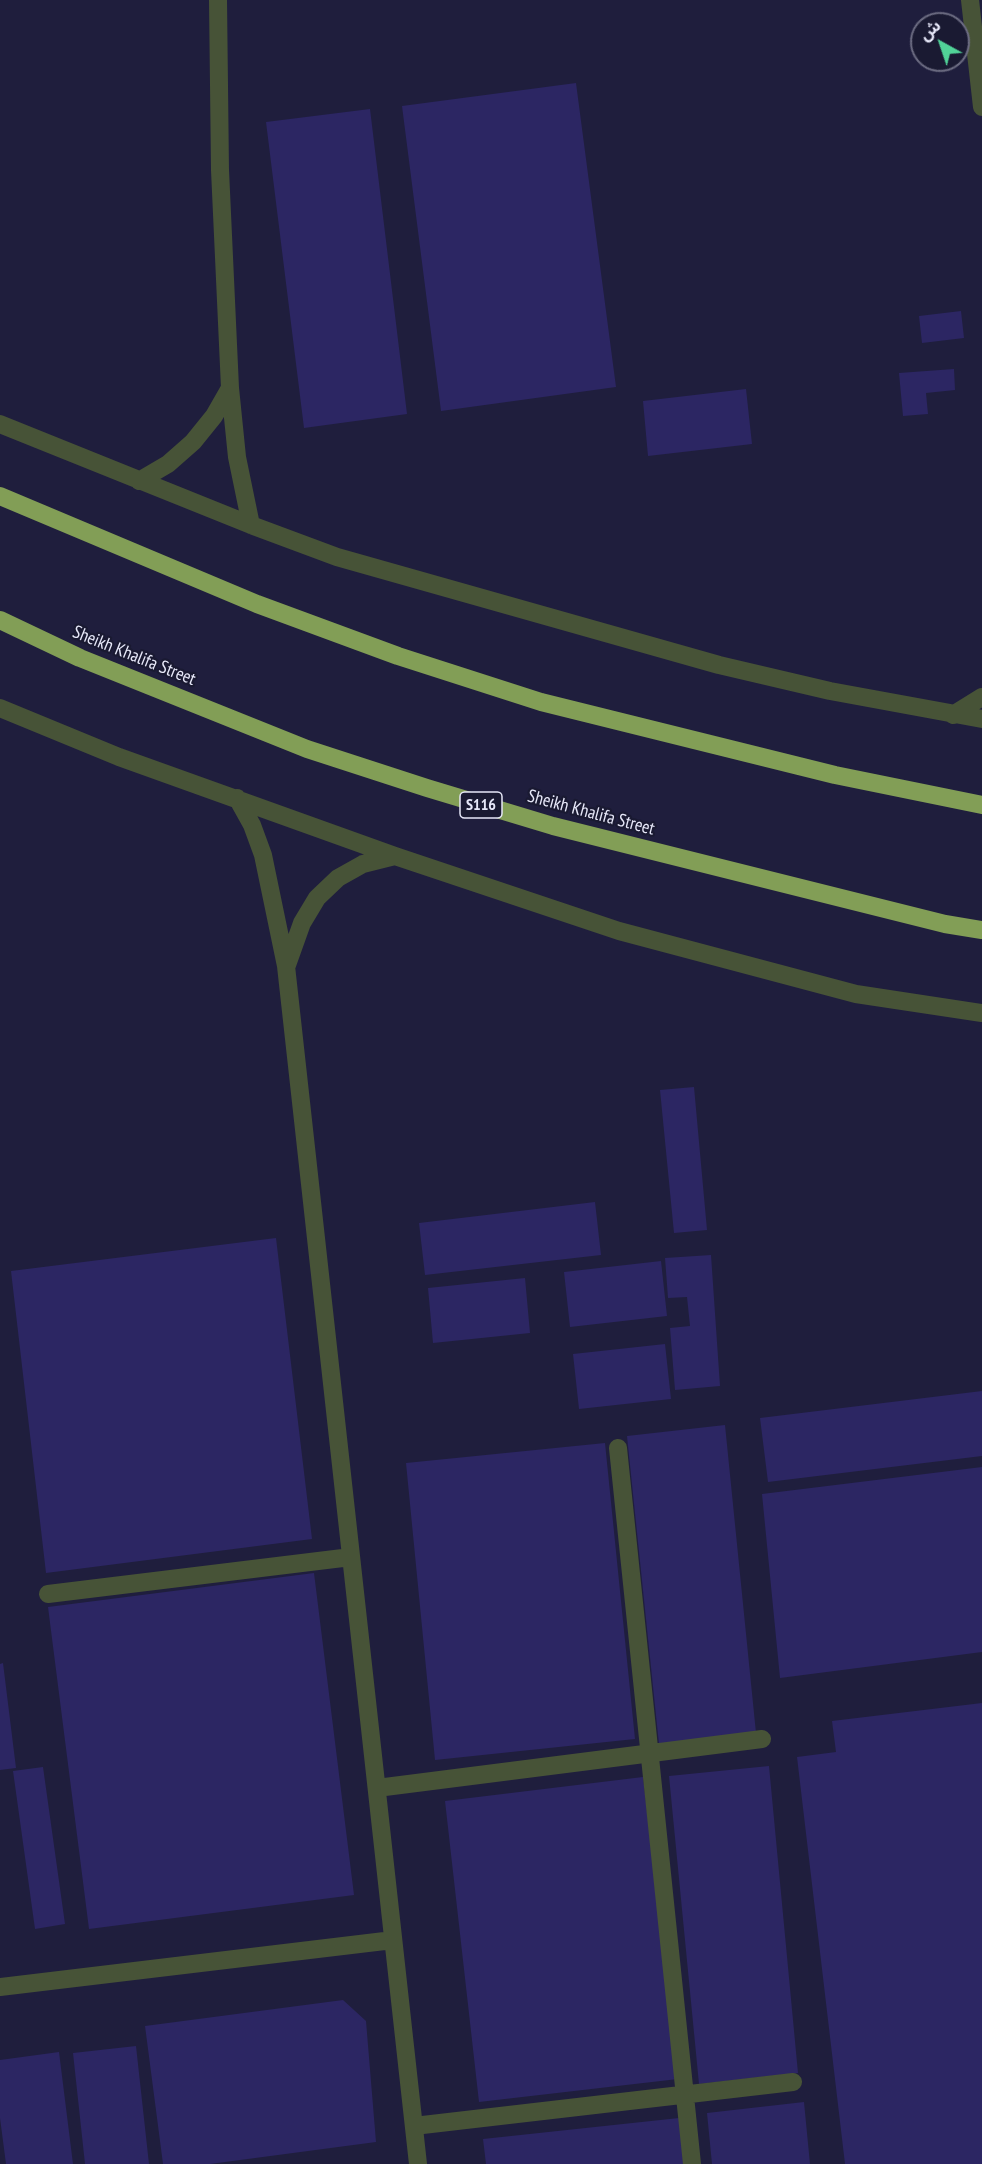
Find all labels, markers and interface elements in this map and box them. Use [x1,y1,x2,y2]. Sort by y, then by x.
north arrow [910,12,970,72]
text: ش [915,15,945,44]
street label: Sheikh Khalifa Street [69,622,199,690]
street label: Sheikh Khalifa Street [525,786,657,840]
road number: S116 [460,792,502,818]

